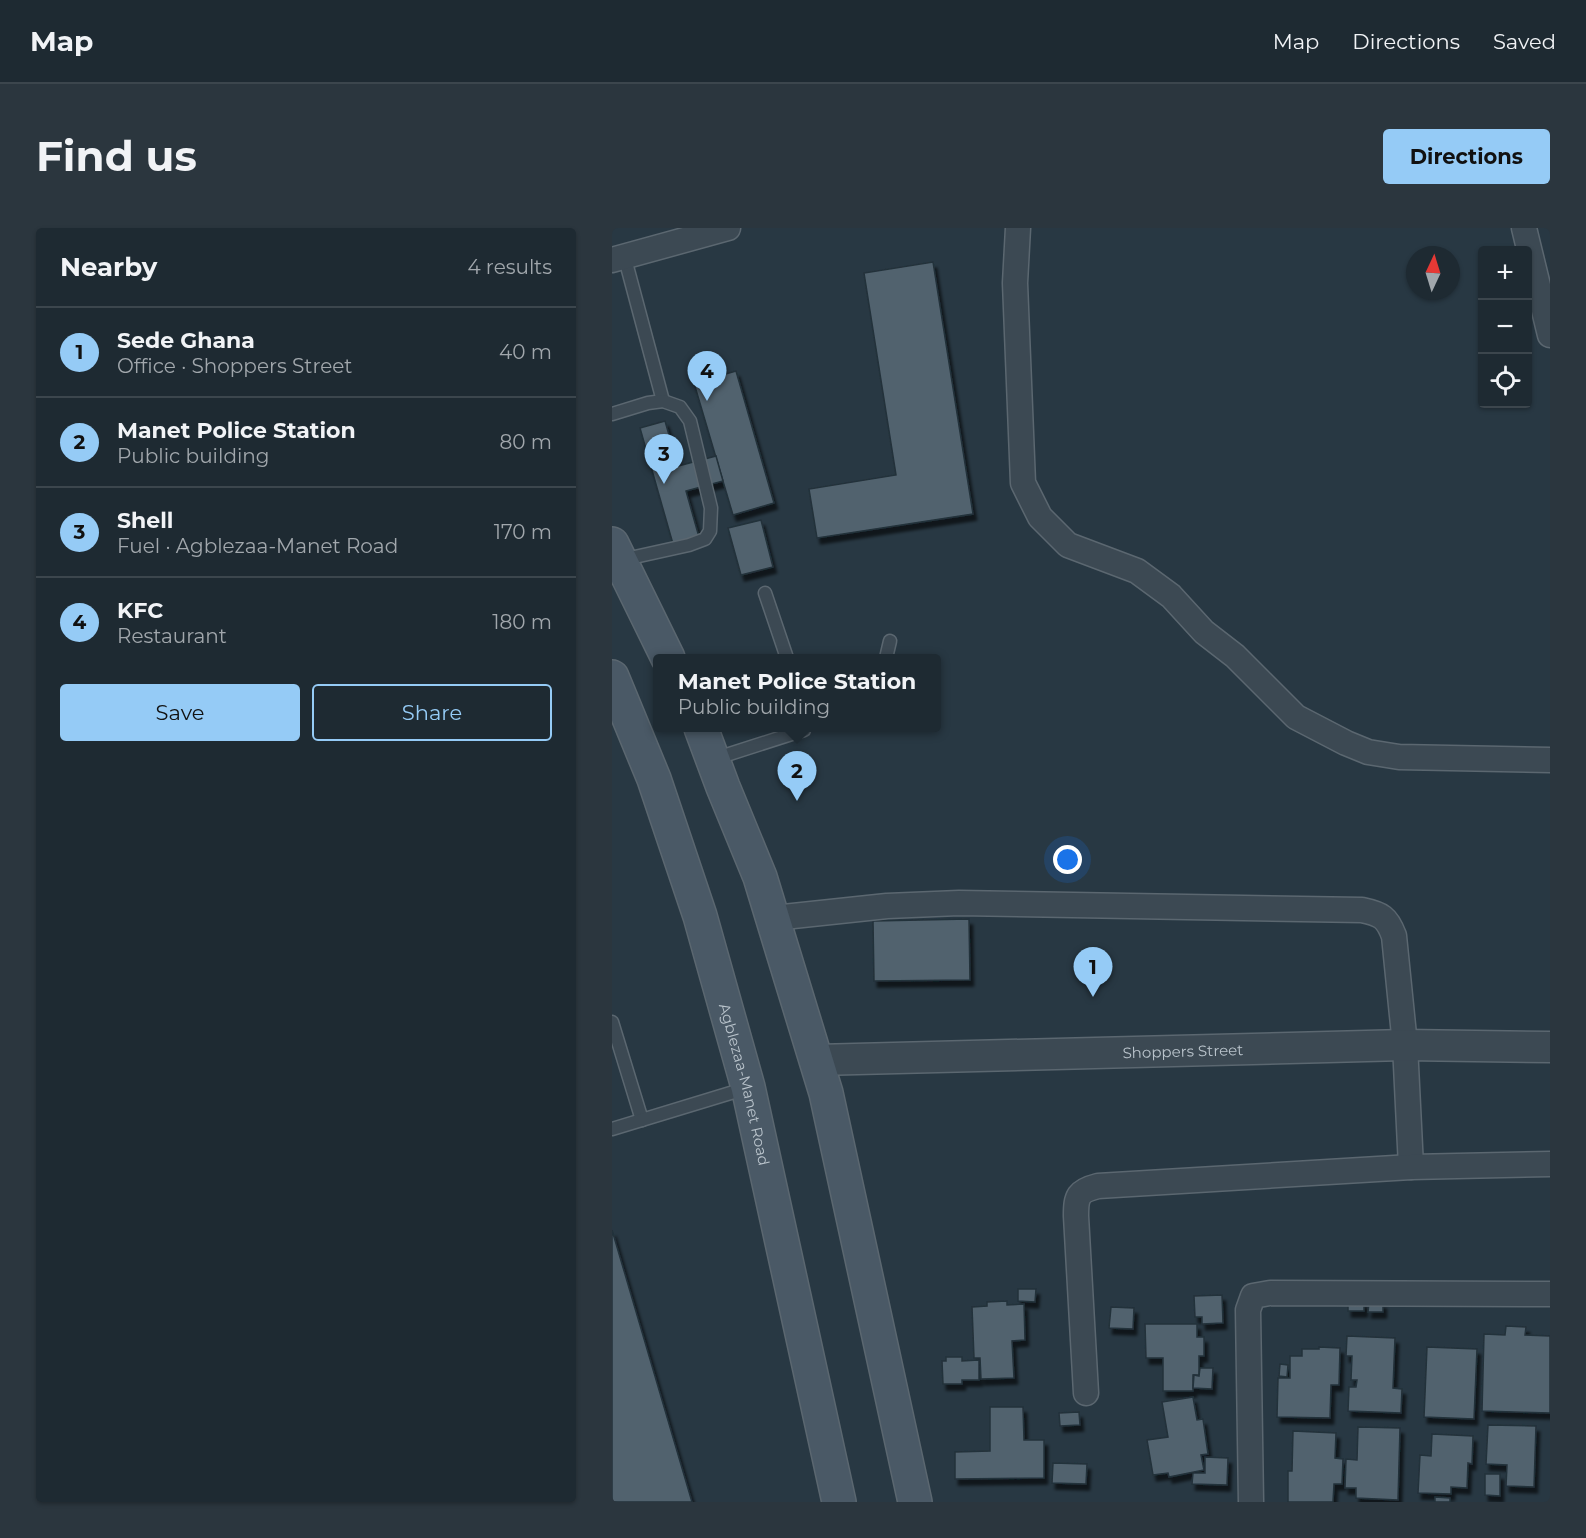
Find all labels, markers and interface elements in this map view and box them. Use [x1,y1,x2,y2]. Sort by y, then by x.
text: Map [30,24,93,58]
text: Map [1273,29,1319,54]
text: Directions [1352,29,1460,54]
text: Saved [1493,29,1556,54]
button: Directions [1383,129,1550,184]
text: Find us [36,130,197,182]
north arrow [1406,246,1460,300]
map controls [1478,246,1532,408]
button: + [1478,246,1532,300]
text: Nearby [60,251,157,283]
text: 4 results [467,255,552,279]
button: − [1478,300,1532,354]
text: Sede Ghana [117,327,255,354]
text: 1 [76,340,83,364]
text: 40 m [499,340,552,364]
pin: 4 [688,352,727,401]
text: Office · Shoppers Street [117,354,352,378]
button: locate [1478,354,1532,408]
text: Manet Police Station [117,417,356,444]
text: 2 [74,430,85,454]
text: 80 m [500,430,552,454]
pin: 3 [644,434,684,484]
text: Public building [117,444,270,468]
text: Shell [117,507,173,534]
text: 3 [74,520,85,544]
text: 170 m [494,520,552,544]
text: Fuel · Agblezaa-Manet Road [117,534,398,558]
text: KFC [117,597,163,624]
text: 4 [73,610,86,634]
text: 180 m [492,610,552,634]
text: Restaurant [117,624,227,648]
popup [653,654,941,732]
text: Manet Police Station [678,668,916,695]
button: Save [60,684,300,741]
button: Share [312,684,552,741]
text: Public building [678,695,830,719]
pin: 2 [778,752,816,801]
your location [1053,845,1082,874]
pin: 1 [1074,948,1112,997]
street label: Agblezaa-Manet Road [715,1001,774,1167]
street label: Shoppers Street [1122,1040,1244,1062]

